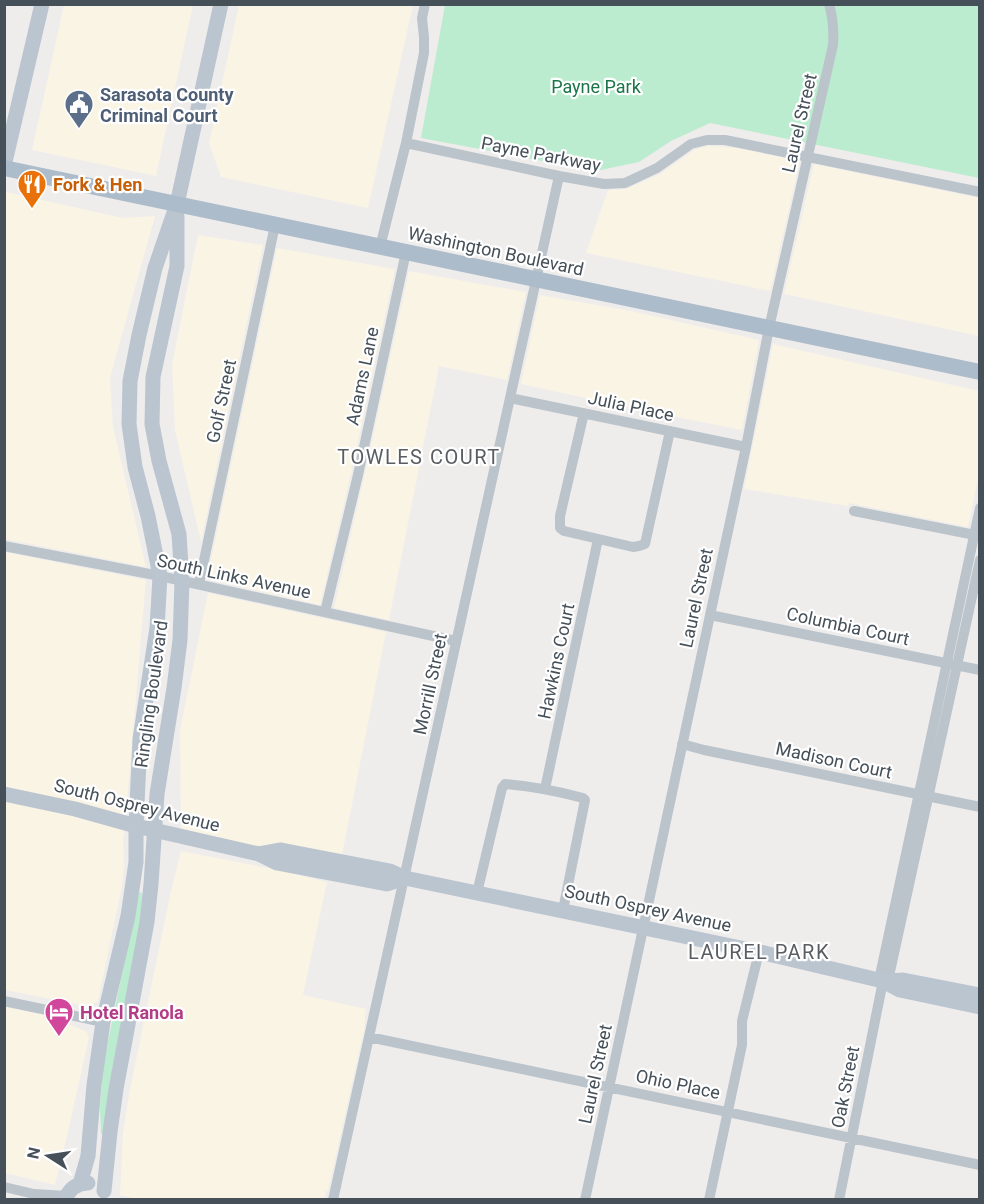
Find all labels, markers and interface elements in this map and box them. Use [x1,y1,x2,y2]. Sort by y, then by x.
street label: Laurel Street [777,71,821,175]
park label: Payne Park [551,76,642,97]
place label: Sarasota County Criminal Court [100,84,234,126]
public building icon: Sarasota County Criminal Court [63,88,95,130]
street label: Payne Parkway [479,132,603,176]
restaurant icon: Fork & Hen [16,168,48,210]
place label: Fork & Hen [53,174,142,195]
street label: Washington Boulevard [406,222,586,280]
street label: Adams Lane [341,325,383,427]
street label: Golf Street [202,357,240,445]
street label: Julia Place [586,387,676,425]
district label: TOWLES COURT [337,445,501,469]
street label: Laurel Street [675,546,717,650]
street label: South Links Avenue [155,549,313,603]
street label: Hawkins Court [533,601,579,721]
street label: Columbia Court [785,603,911,649]
street label: Ringling Boulevard [130,619,172,769]
street label: Morrill Street [409,631,451,737]
street label: Madison Court [774,737,894,783]
street label: South Osprey Avenue [52,774,222,836]
street label: South Osprey Avenue [563,880,733,936]
district label: LAUREL PARK [688,940,830,964]
hotel icon: Hotel Ranola [43,996,75,1038]
place label: Hotel Ranola [80,1002,184,1023]
street label: Laurel Street [574,1022,616,1126]
street label: Oak Street [827,1044,863,1130]
street label: Ohio Place [634,1065,722,1103]
north arrow [18,1126,78,1186]
text: N [23,1145,44,1160]

